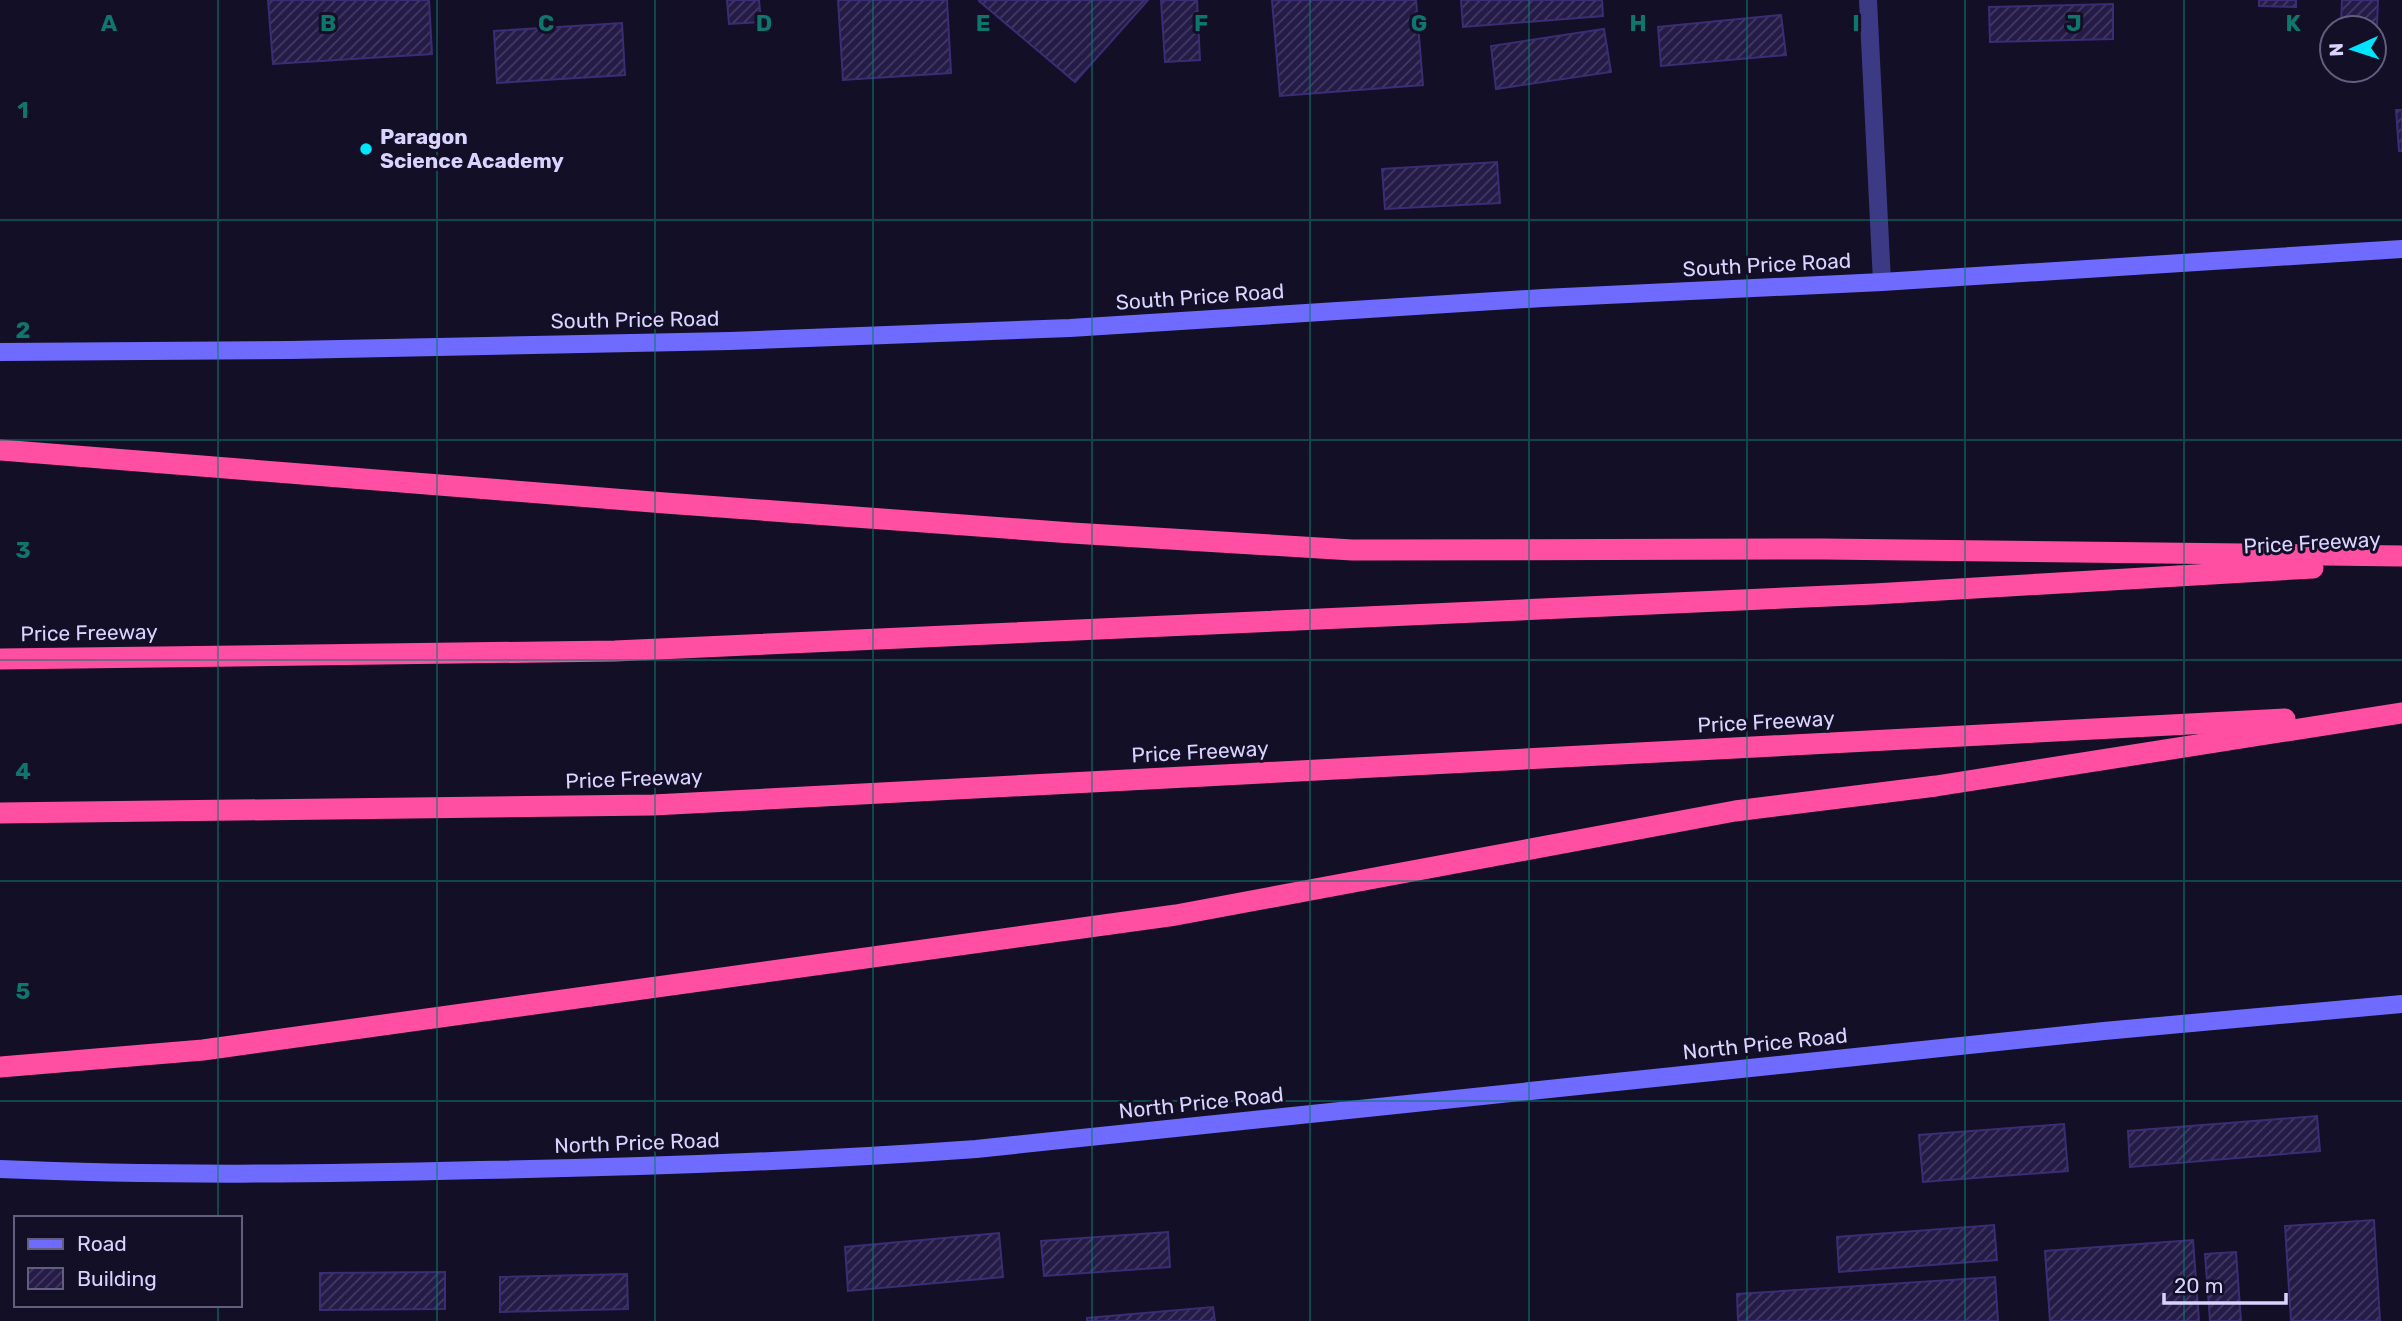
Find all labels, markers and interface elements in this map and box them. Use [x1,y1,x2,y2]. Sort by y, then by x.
text: A [101,9,118,37]
text: B [320,9,336,37]
text: C [538,9,554,37]
text: D [756,9,772,37]
text: E [976,9,990,37]
text: F [1194,9,1208,37]
text: G [1411,9,1427,37]
text: H [1629,9,1647,37]
text: I [1852,9,1860,37]
text: J [2066,9,2082,37]
text: K [2285,9,2301,37]
north arrow [2318,14,2388,84]
text: N [2325,42,2348,57]
text: 1 [17,96,29,124]
place label: Paragon Science Academy [380,124,564,173]
marker: Paragon Science Academy [358,141,374,157]
street label: South Price Road [1682,248,1852,281]
street label: South Price Road [1115,278,1285,315]
street label: South Price Road [550,306,720,333]
text: 2 [16,316,30,344]
street label: Price Freeway [2243,526,2382,559]
text: 3 [15,536,31,564]
street label: Price Freeway [20,619,158,646]
street label: Price Freeway [1697,705,1836,738]
street label: Price Freeway [1131,735,1270,768]
text: 4 [15,757,31,785]
street label: Price Freeway [565,764,704,793]
text: 5 [16,977,31,1005]
street label: North Price Road [1681,1022,1849,1065]
street label: North Price Road [1117,1081,1285,1124]
street label: North Price Road [554,1127,720,1158]
legend [14,1216,242,1307]
text: Road [77,1231,127,1256]
scale bar [2164,1262,2286,1306]
text: Building [77,1266,157,1291]
text: 20 m [2174,1273,2223,1298]

